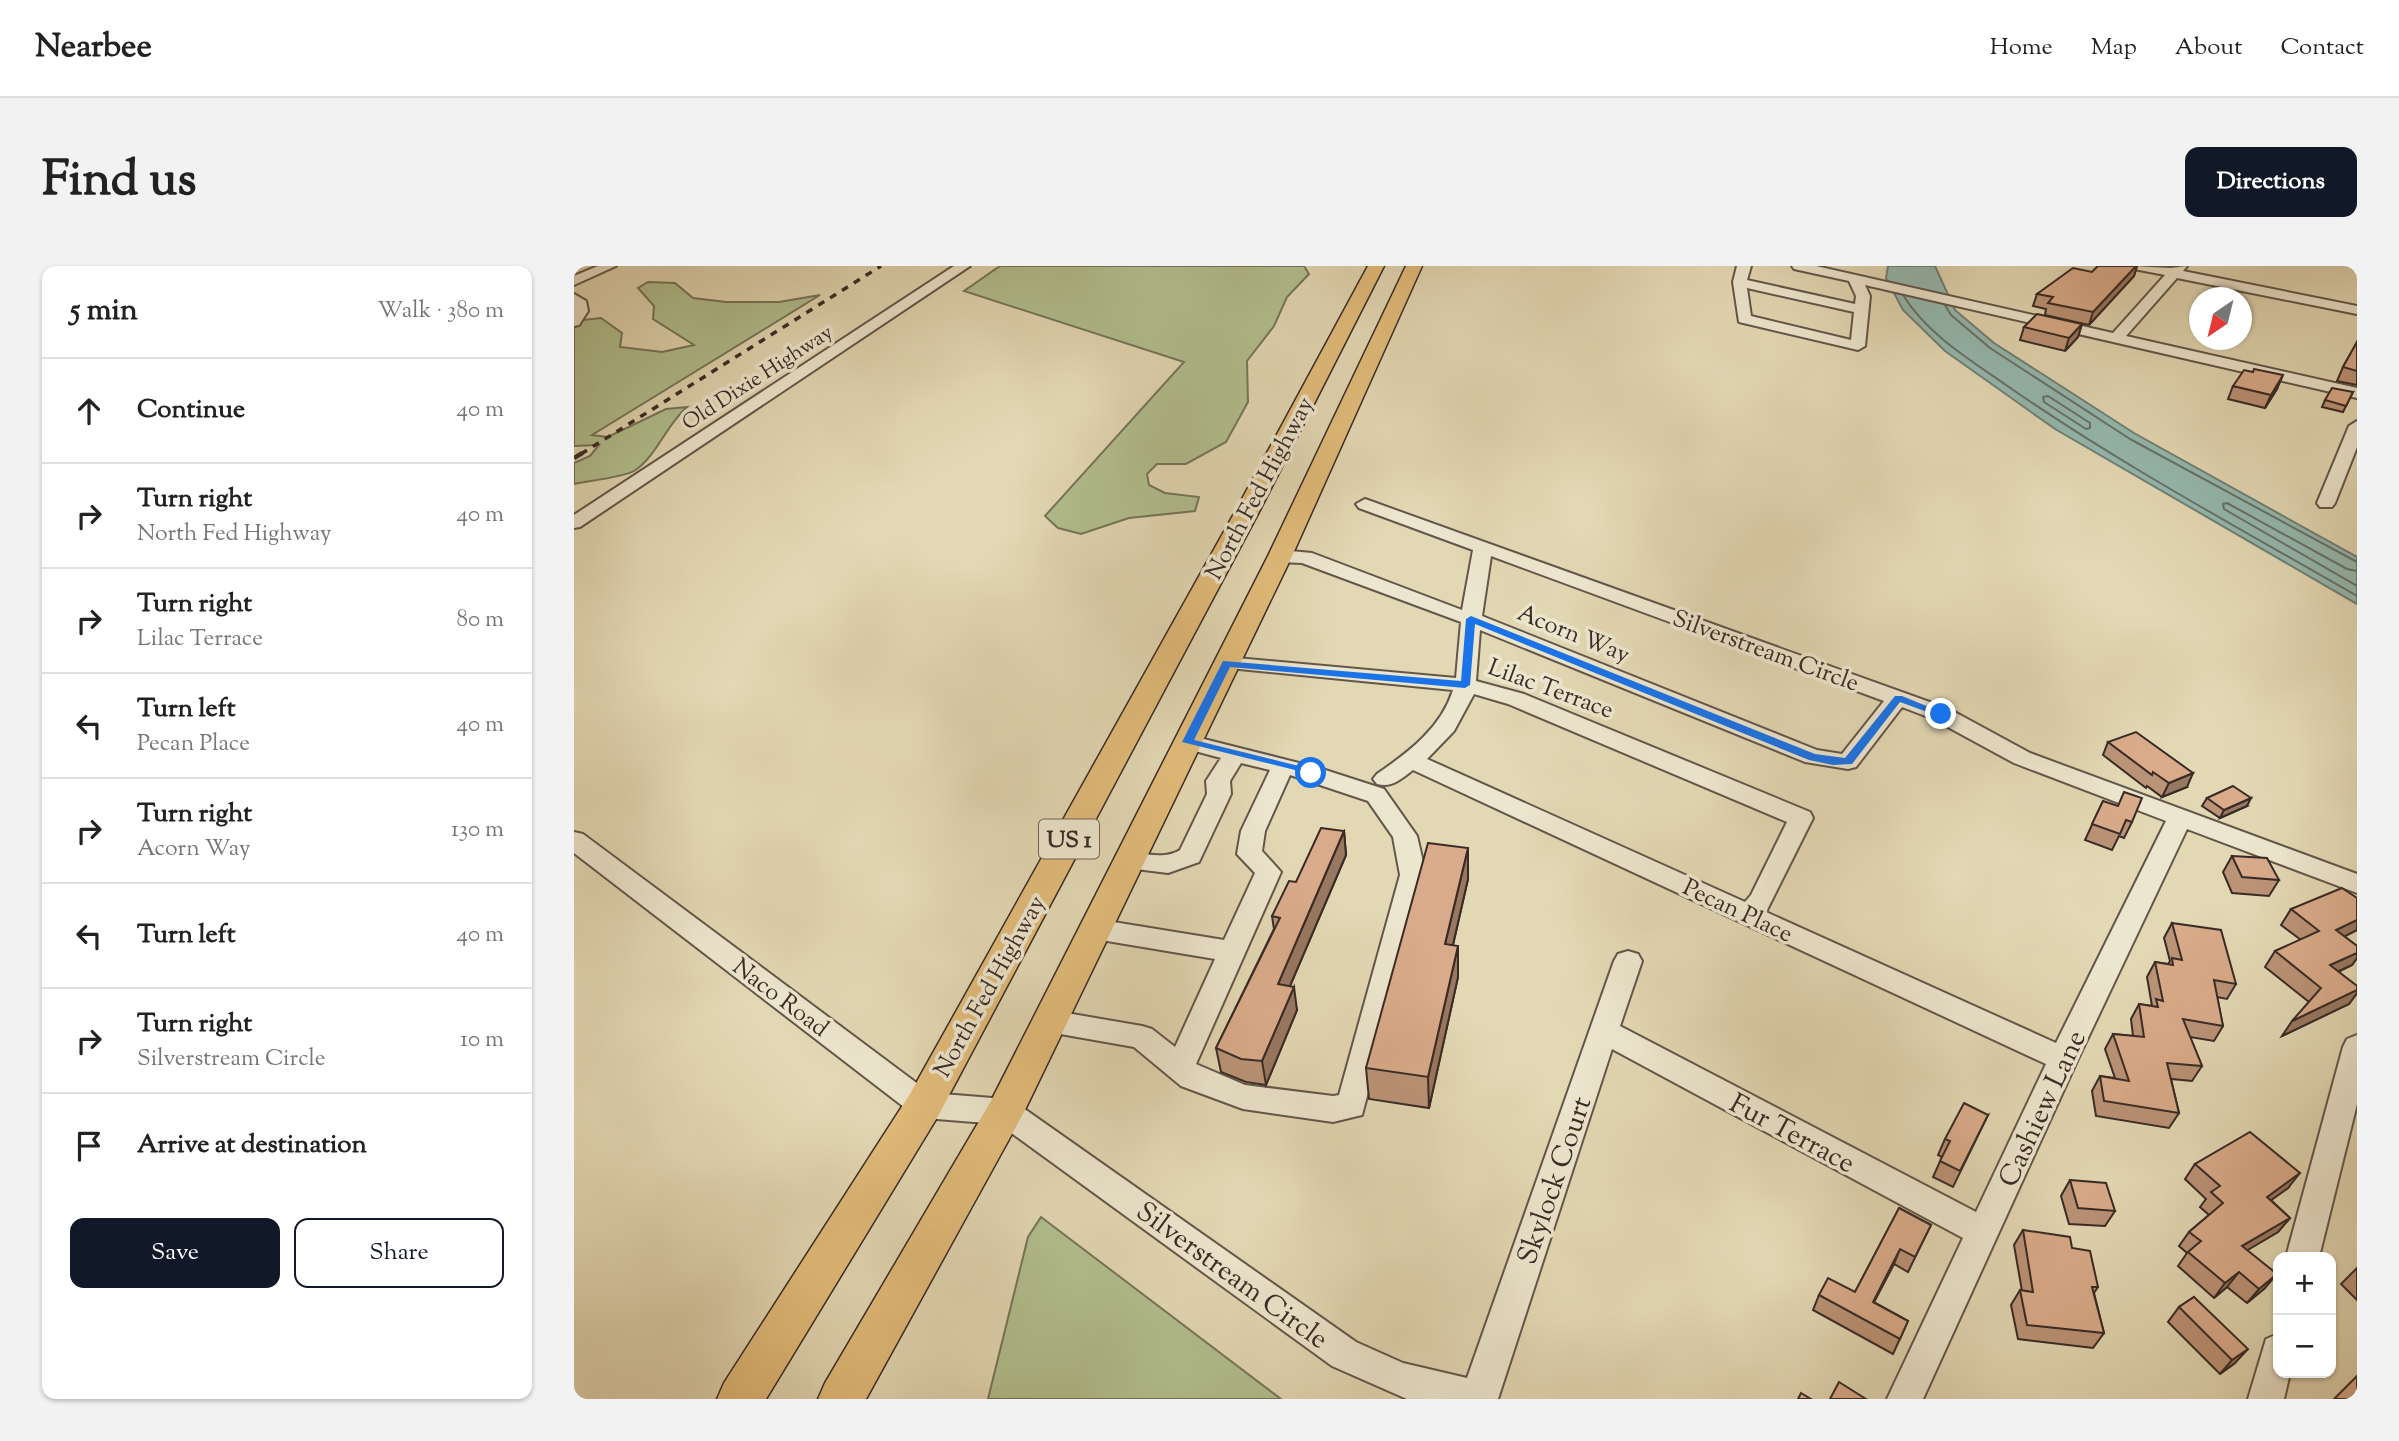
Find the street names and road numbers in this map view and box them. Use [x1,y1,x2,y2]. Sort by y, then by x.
street label: Old Dixie Highway [677,318,840,439]
street label: North Fed Highway [1198,391,1323,587]
street label: Acorn Way [1512,597,1635,673]
street label: Silverstream Circle [1667,602,1863,701]
street label: Lilac Terrace [1483,651,1618,728]
road number: US 1 [1039,820,1099,859]
street label: Pecan Place [1677,871,1798,952]
street label: North Fed Highway [927,890,1055,1084]
street label: Naco Road [725,951,835,1046]
street label: Cashiew Lane [1990,1024,2098,1194]
street label: Fur Terrace [1722,1085,1862,1185]
street label: Skylock Court [1508,1091,1603,1270]
street label: Silverstream Circle [1127,1193,1336,1360]

